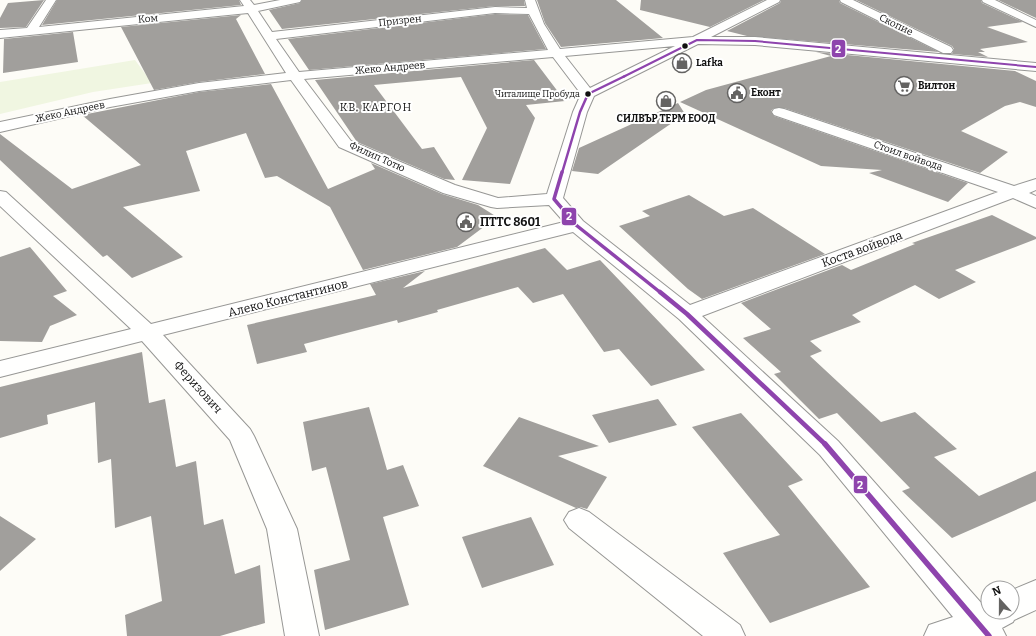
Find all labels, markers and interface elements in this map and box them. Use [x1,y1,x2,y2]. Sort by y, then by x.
street label: Ком [138,12,159,26]
street label: Скопие [877,12,915,38]
street label: Призрен [378,13,422,29]
line badge: 2 [831,39,846,58]
unlabelled marker [680,41,690,51]
text: 2 [835,43,841,56]
shop icon: Lafka [671,52,693,74]
place label: Lafka [696,57,723,69]
street label: Жеко Андреев [354,59,426,77]
supermarket icon: Вилтон [893,75,915,97]
place label: Вилтон [918,80,955,92]
public building icon: Еконт [726,82,748,104]
place label: Еконт [751,87,781,99]
place label: Читалище Пробуда [495,89,580,99]
marker: Читалище Пробуда [583,89,593,99]
shop icon: СИЛВЪР ТЕРМ ЕООД [655,90,677,112]
street label: Жеко Андреев [34,99,106,125]
district label: КВ. КАРГОН [340,101,412,114]
place label: СИЛВЪР ТЕРМ ЕООД [617,113,715,125]
street label: Филип Тотю [347,139,407,175]
street label: Стоил войвода [872,139,945,174]
line badge: 2 [561,207,577,226]
text: 2 [566,210,572,223]
public building icon: ПТТС 8601 [455,211,477,233]
place label: ПТТС 8601 [480,215,541,229]
street label: Коста войвода [820,228,905,270]
street label: Алеко Константинов [227,276,350,320]
street label: Феризович [171,358,225,416]
line badge: 2 [853,475,868,494]
text: 2 [857,479,863,492]
north arrow [980,580,1020,620]
text: N [990,583,1003,599]

